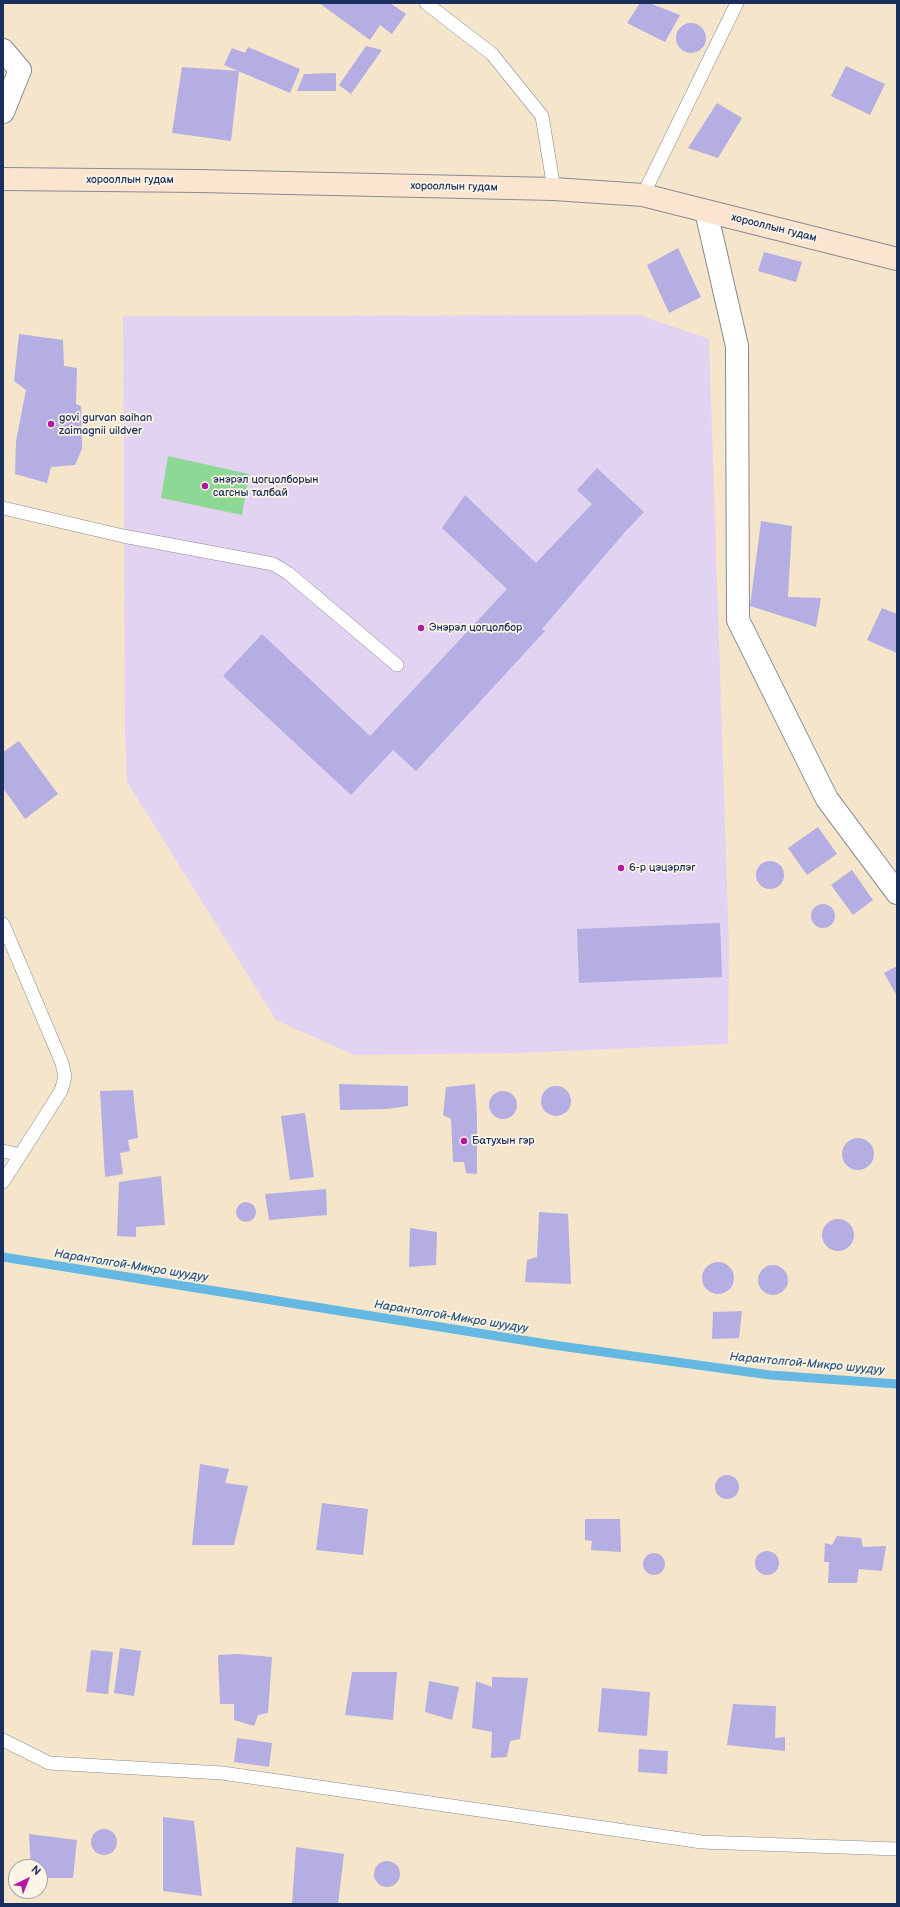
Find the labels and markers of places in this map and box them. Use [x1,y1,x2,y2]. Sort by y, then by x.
place label: govi gurvan saihan zaimagnii uildver [59,411,152,437]
marker: govi gurvan saihan zaimagnii uildver [46,419,56,429]
place label: энэрэл цогцолборын сагсны талбай [213,473,319,499]
marker: энэрэл цогцолборын сагсны талбай [200,481,210,491]
place label: Энэрэл цогцолбор [429,621,522,635]
marker: Энэрэл цогцолбор [416,623,426,633]
place label: 6-р цэцэрлэг [629,861,696,875]
marker: 6-р цэцэрлэг [616,863,626,873]
place label: Батухын гэр [472,1134,535,1148]
marker: Батухын гэр [459,1136,469,1146]

